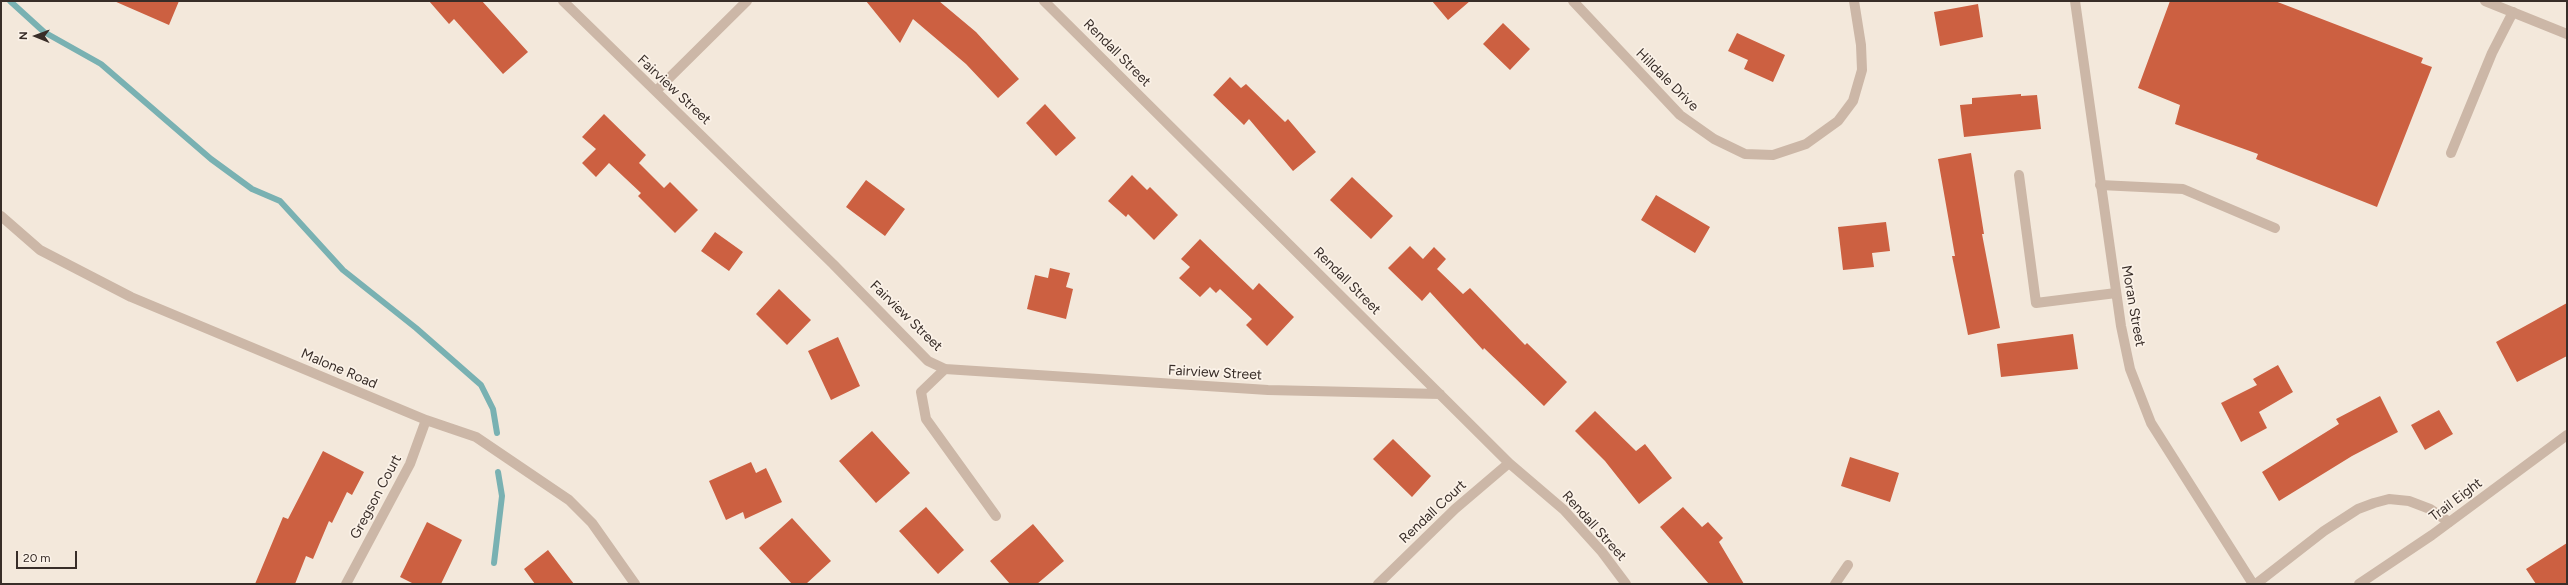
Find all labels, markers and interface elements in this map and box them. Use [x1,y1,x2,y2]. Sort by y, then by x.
north arrow [16,16,56,56]
street label: Rendall Street [1080,16,1154,90]
text: N [17,31,30,40]
street label: Hilldale Drive [1632,45,1702,115]
street label: Fairview Street [634,52,714,128]
street label: Rendall Street [1310,244,1384,318]
street label: Moran Street [2118,264,2148,348]
street label: Fairview Street [866,277,946,355]
street label: Malone Road [298,345,380,393]
street label: Fairview Street [1167,362,1263,384]
street label: Gregson Court [347,452,405,542]
street label: Trail Eight [2426,475,2486,525]
street label: Rendall Court [1396,477,1470,547]
street label: Rendall Street [1558,488,1630,564]
scale bar [18,543,79,569]
text: 20 m [23,551,51,565]

